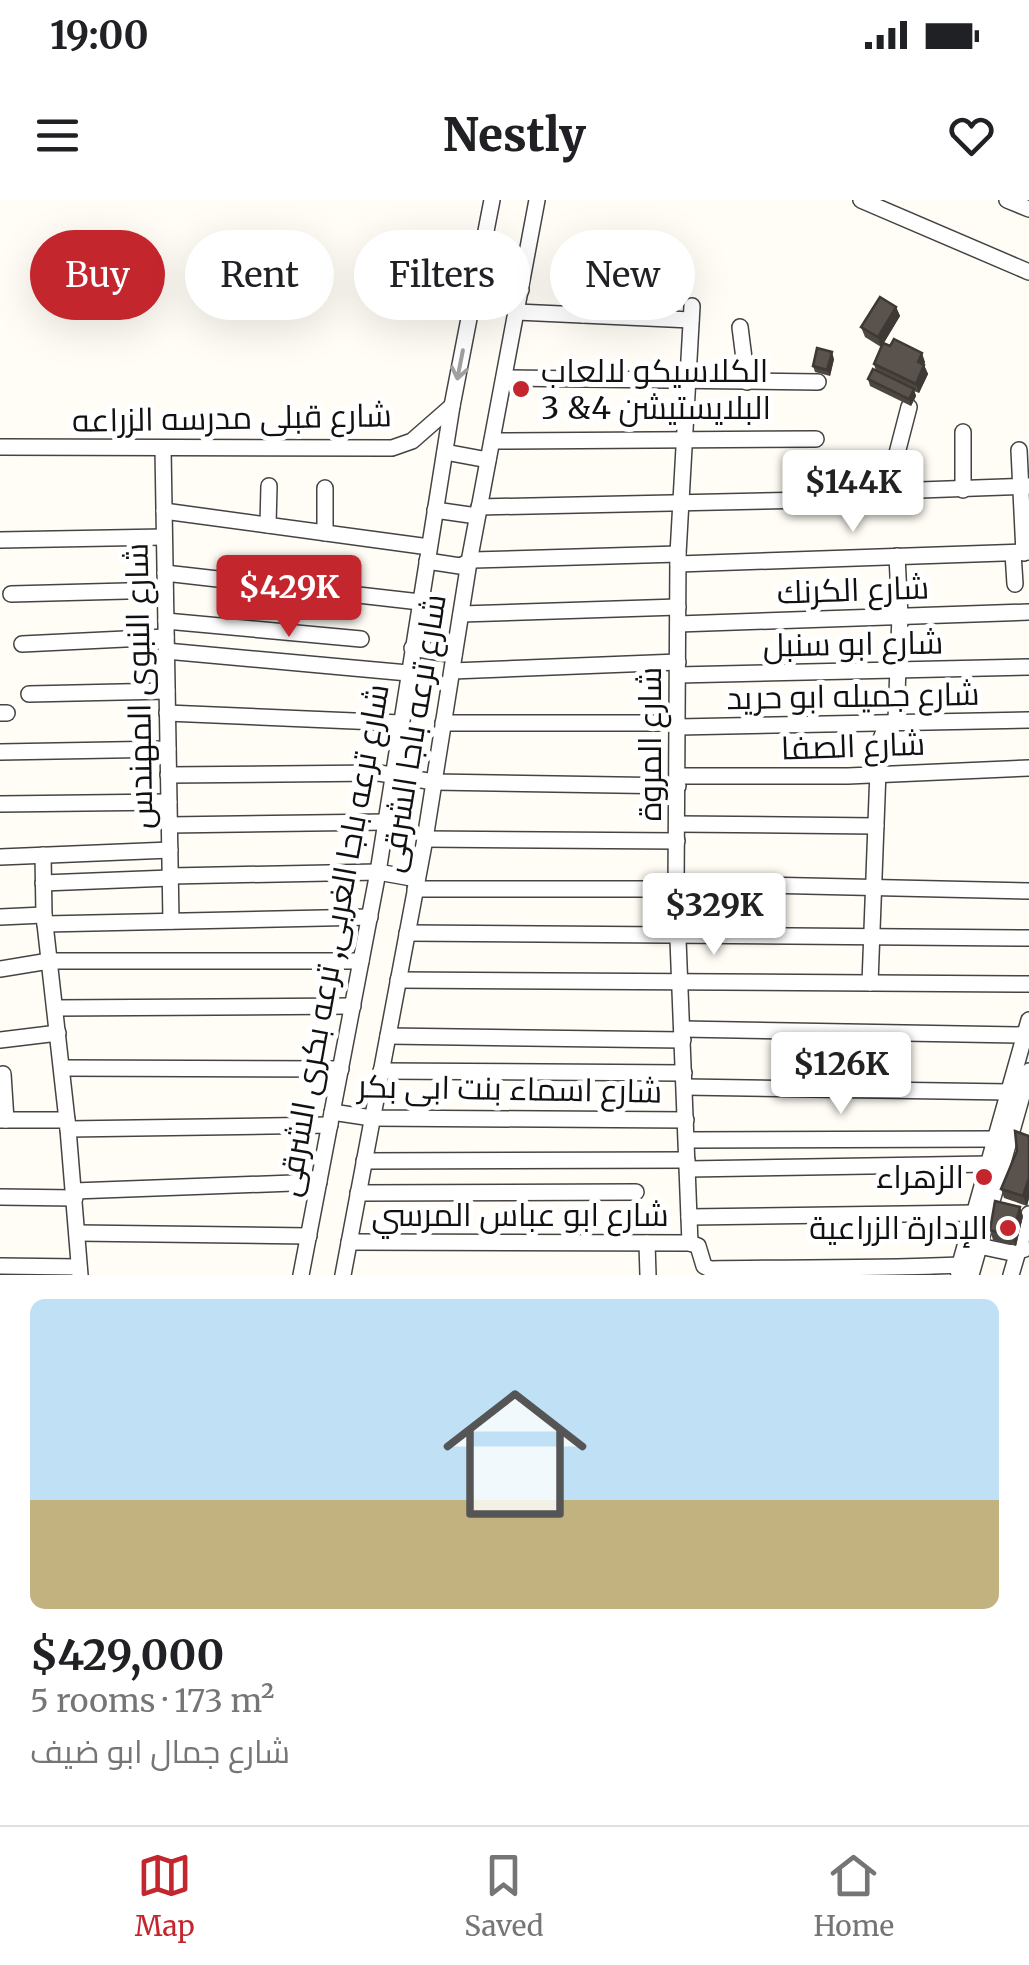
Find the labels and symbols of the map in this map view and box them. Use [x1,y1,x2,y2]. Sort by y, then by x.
one-way arrow [450,348,469,380]
place label: الكلاسيكو لالعاب البلايستيشن 4& 3 [541,351,771,428]
marker: الكلاسيكو لالعاب البلايستيشن 4& 3 [510,378,532,400]
street label: شارع قبلى مدرسه الزراعه [72,395,392,443]
pin: $144K [783,450,923,535]
street label: شارع النبوى المهندس [117,543,163,829]
pin: $429K [219,555,359,640]
street label: شارع الكرنك [776,567,930,615]
street label: شارع ترعه باجا الشرقى [371,591,457,875]
street label: شارع ابو سنبل [762,622,944,668]
street label: شارع المروة [630,667,672,821]
street label: شارع جميله ابو حريد [726,674,980,720]
street label: شارع ترعه باجا الغربى, ترعه بكرى الشرقى [268,681,400,1200]
street label: شارع الصفا [780,723,926,771]
pin: $329K [644,873,784,958]
pin: $126K [771,1032,911,1117]
street label: شارع اسماء بنت ابى بكر [355,1066,663,1114]
place label: الزهراء [876,1157,964,1197]
marker: الزهراء [973,1166,995,1188]
street label: شارع ابو عباس المرسي [371,1195,669,1239]
place label: الإدارة الزراعية [809,1208,988,1248]
marker: الإدارة الزراعية [997,1217,1019,1239]

